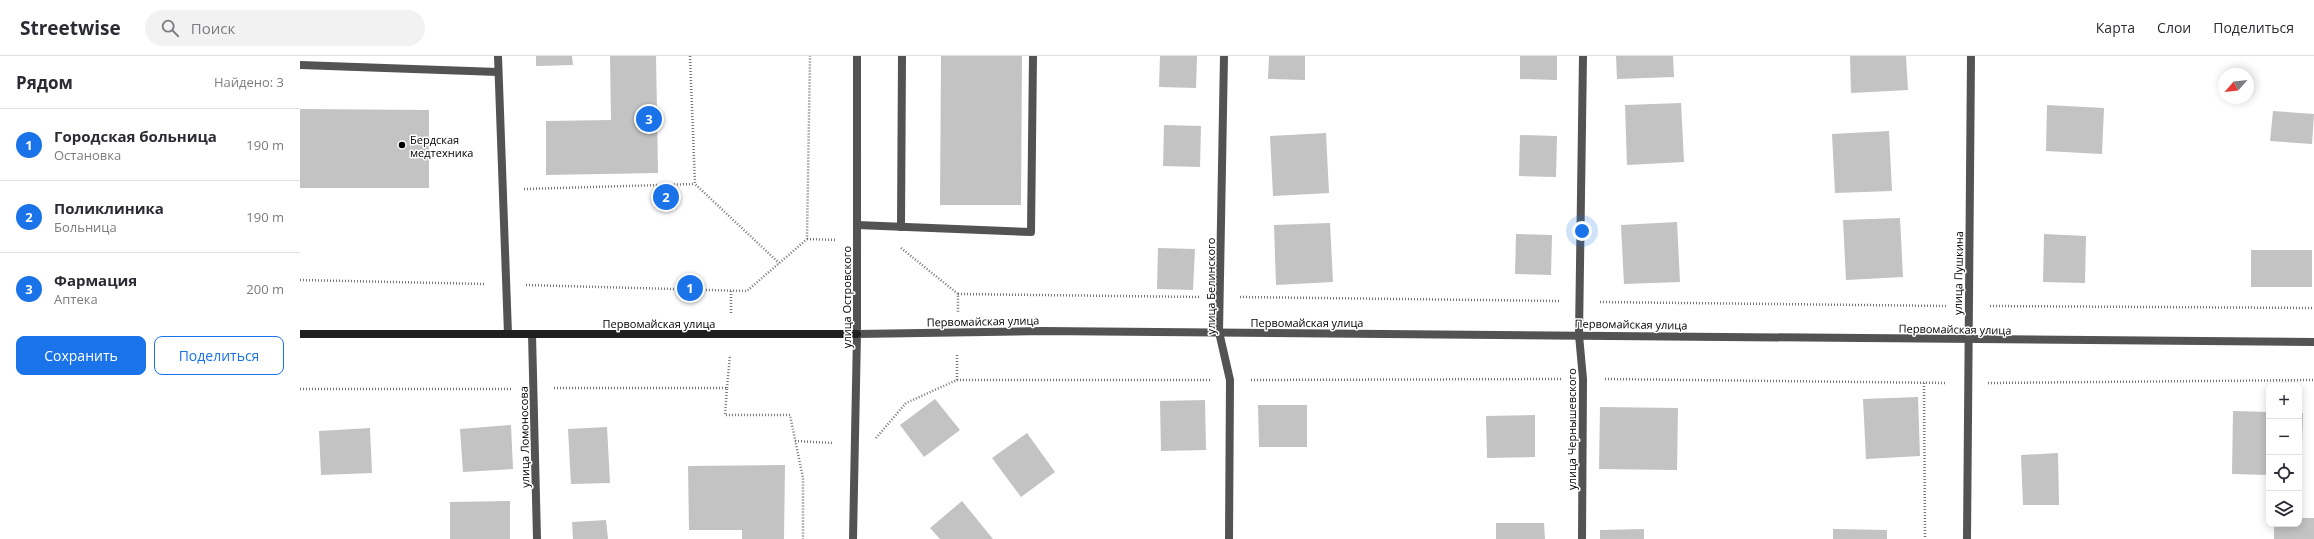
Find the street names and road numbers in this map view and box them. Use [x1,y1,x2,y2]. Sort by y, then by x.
street label: улица Пушкина [1950,231,1966,315]
street label: улица Белинского [1203,237,1218,334]
street label: улица Островского [839,245,854,348]
street label: Первомайская улица [926,313,1040,329]
street label: Первомайская улица [1251,315,1363,330]
street label: Первомайская улица [603,316,715,331]
street label: Первомайская улица [1574,316,1688,332]
street label: Первомайская улица [1898,321,2012,337]
street label: улица Чернышевского [1564,368,1579,490]
street label: улица Ломоносова [516,386,532,488]

